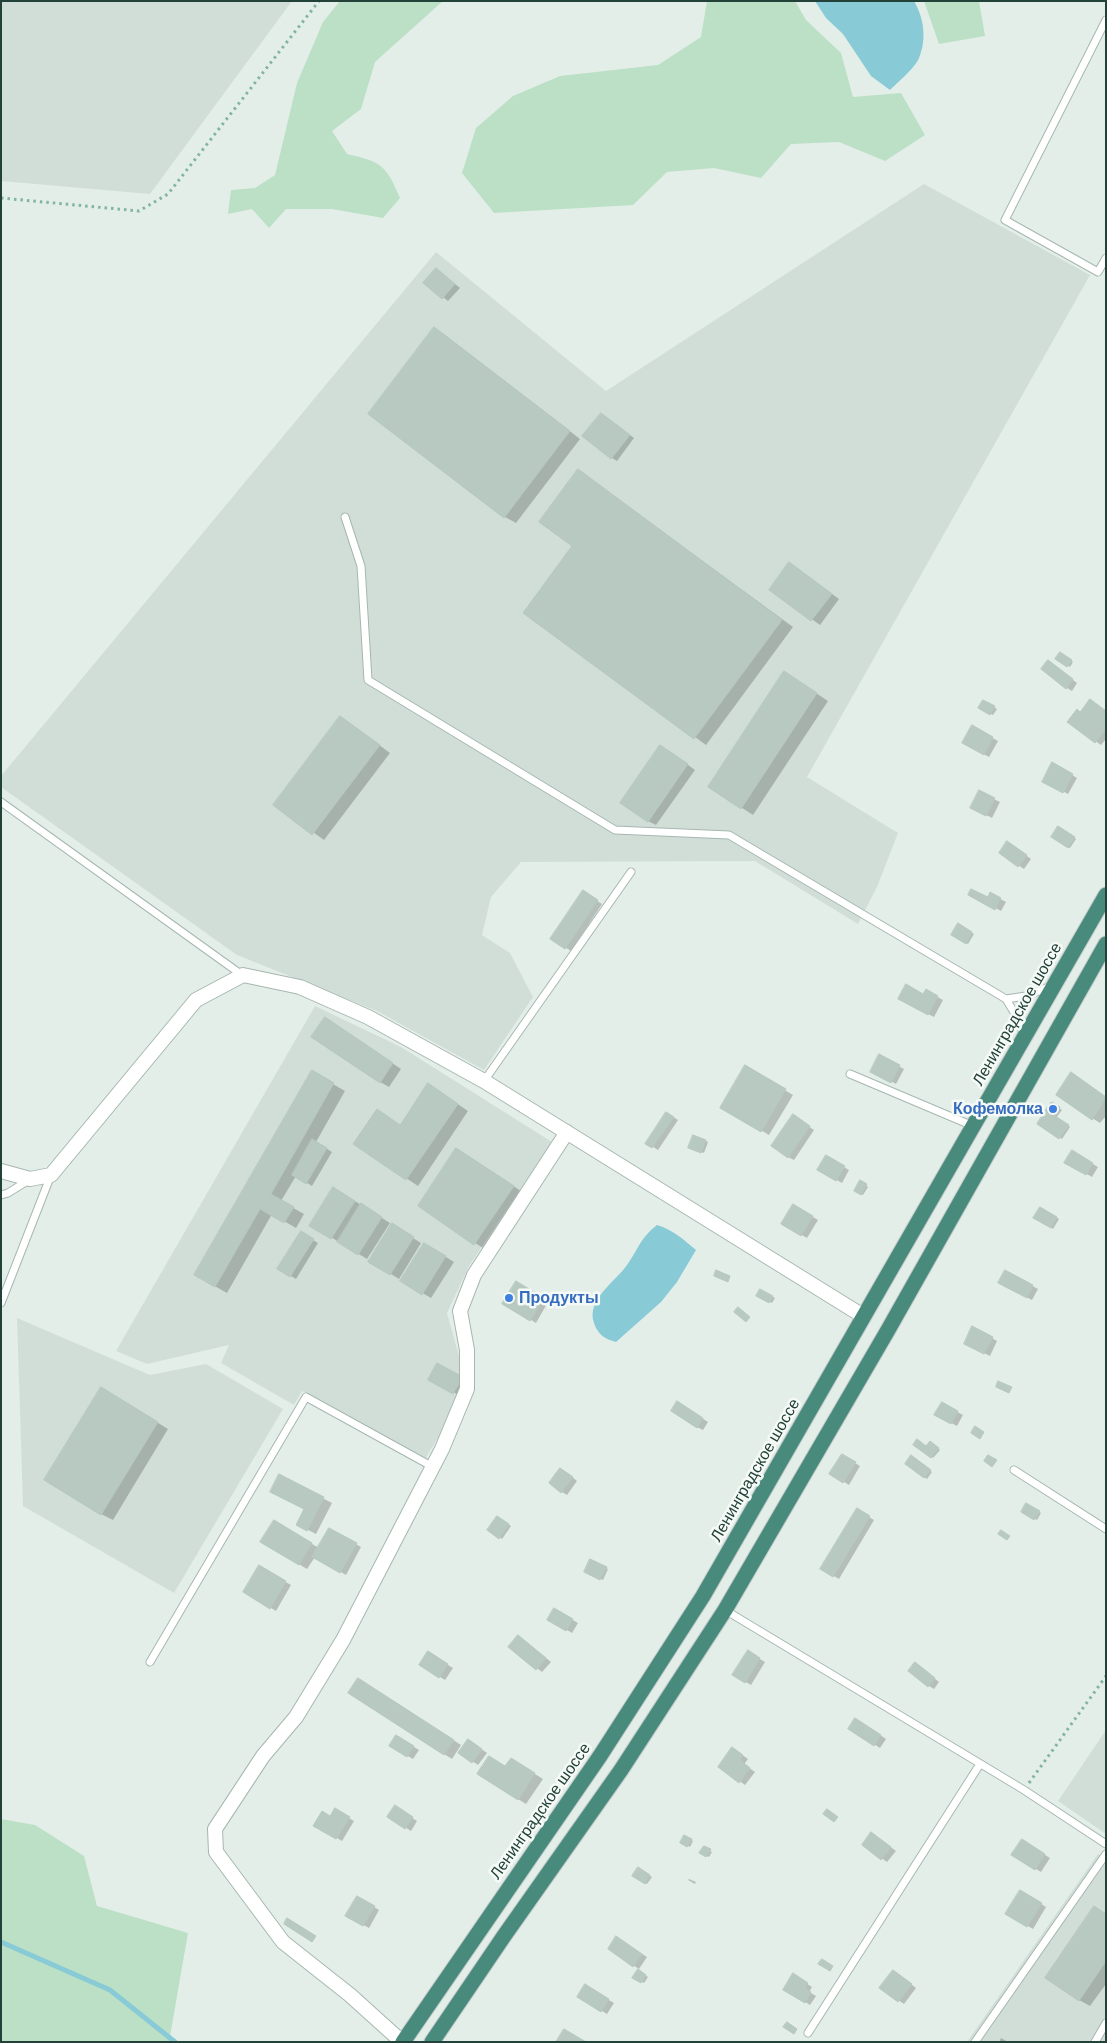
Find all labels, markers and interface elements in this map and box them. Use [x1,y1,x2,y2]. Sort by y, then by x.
street label: Ленинградское шоссе [968,939,1066,1089]
place label: Кофемолка [953,1099,1043,1119]
marker: Кофемолка [1047,1103,1059,1115]
place label: Продукты [519,1288,599,1308]
marker: Продукты [503,1292,515,1304]
street label: Ленинградское шоссе [706,1395,804,1545]
street label: Ленинградское шоссе [486,1739,594,1883]

